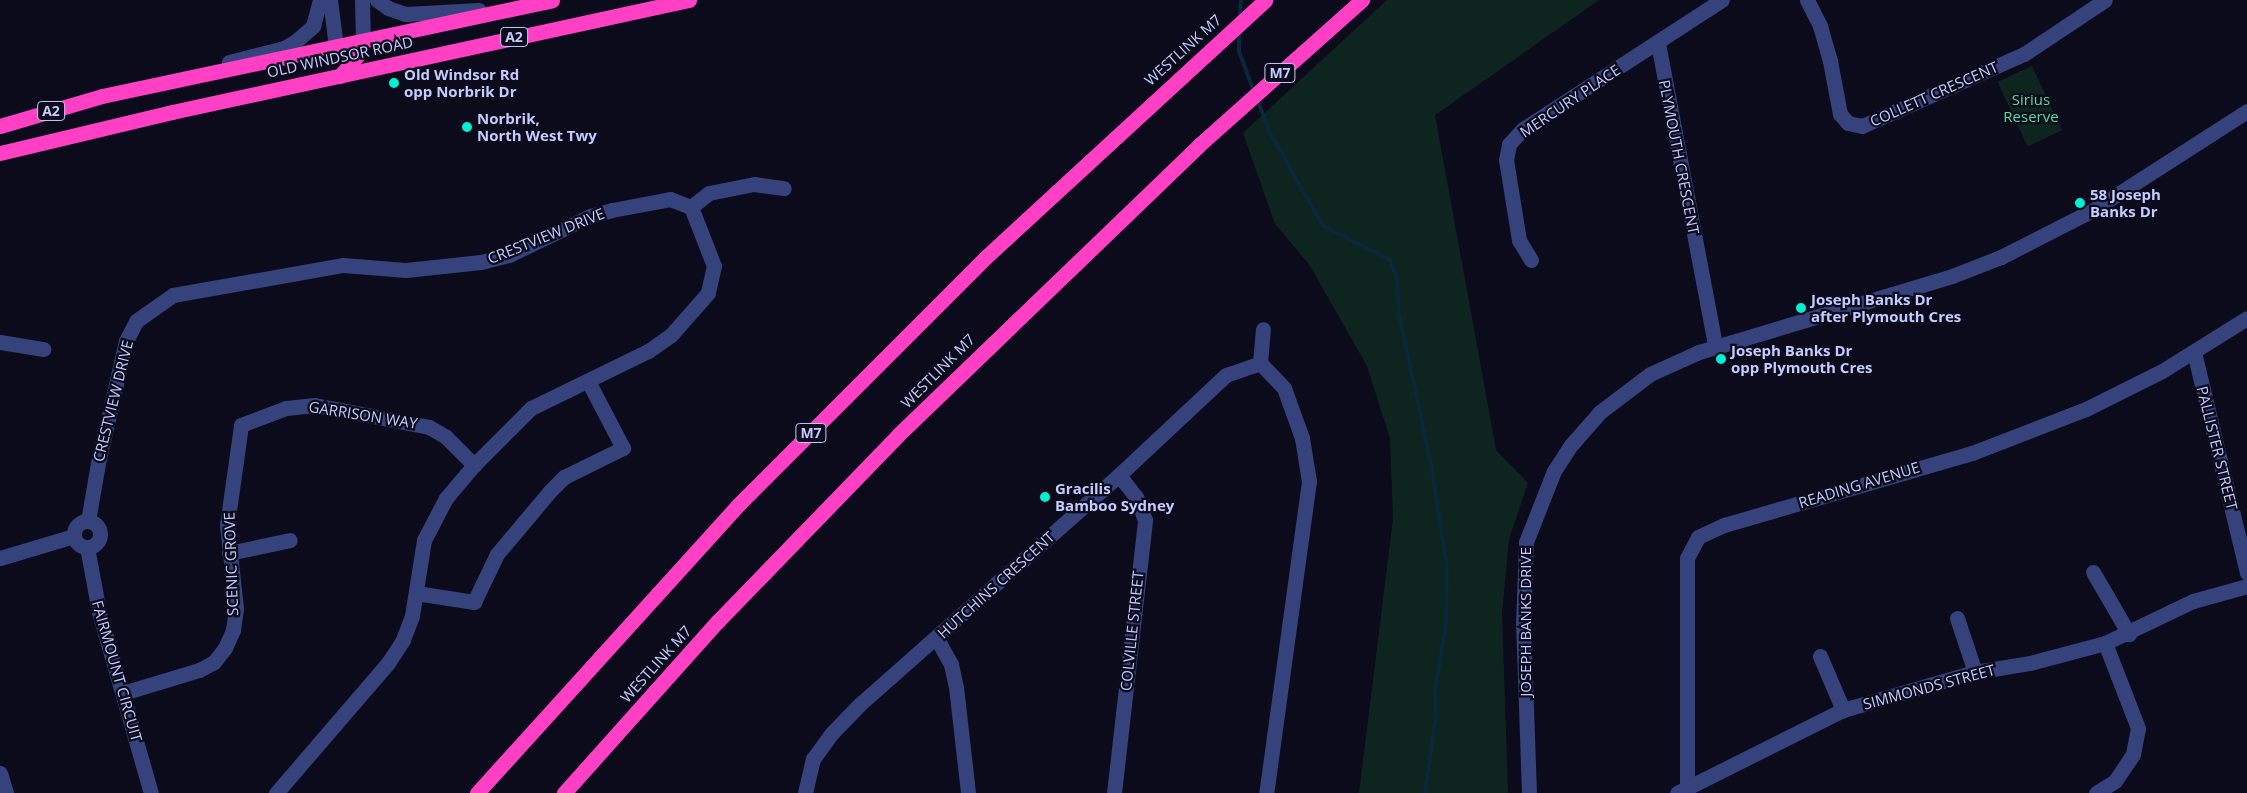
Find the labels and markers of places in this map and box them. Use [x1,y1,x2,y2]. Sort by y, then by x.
place label: Old Windsor Rd opp Norbrik Dr [404,65,519,100]
marker: Old Windsor Rd opp Norbrik Dr [388,77,400,89]
place label: Norbrik, North West Twy [477,109,597,144]
marker: Norbrik, North West Twy [461,121,473,133]
place label: 58 Joseph Banks Dr [2090,185,2161,220]
marker: 58 Joseph Banks Dr [2074,197,2086,209]
place label: Joseph Banks Dr after Plymouth Cres [1811,290,1961,325]
marker: Joseph Banks Dr after Plymouth Cres [1795,302,1807,314]
place label: Joseph Banks Dr opp Plymouth Cres [1731,341,1873,376]
marker: Joseph Banks Dr opp Plymouth Cres [1715,353,1727,365]
place label: Gracilis Bamboo Sydney [1055,479,1174,514]
marker: Gracilis Bamboo Sydney [1039,491,1051,503]

